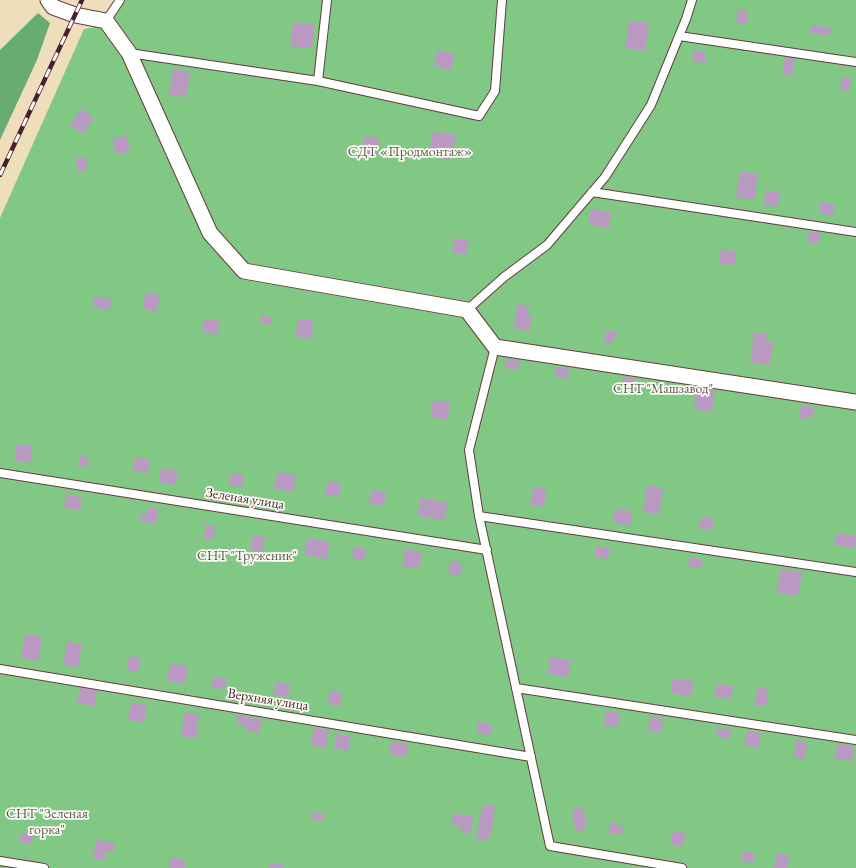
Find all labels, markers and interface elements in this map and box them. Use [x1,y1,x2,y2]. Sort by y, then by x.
park label: СДТ «Продмонтаж» [348,144,472,160]
park label: СНТ "Машзавод" [613,381,713,397]
street label: Зеленая улица [204,484,286,514]
park label: СНТ "Труженик" [197,548,297,564]
street label: Верхняя улица [226,685,310,715]
park label: СНТ "Зеленая горка" [6,806,88,838]

